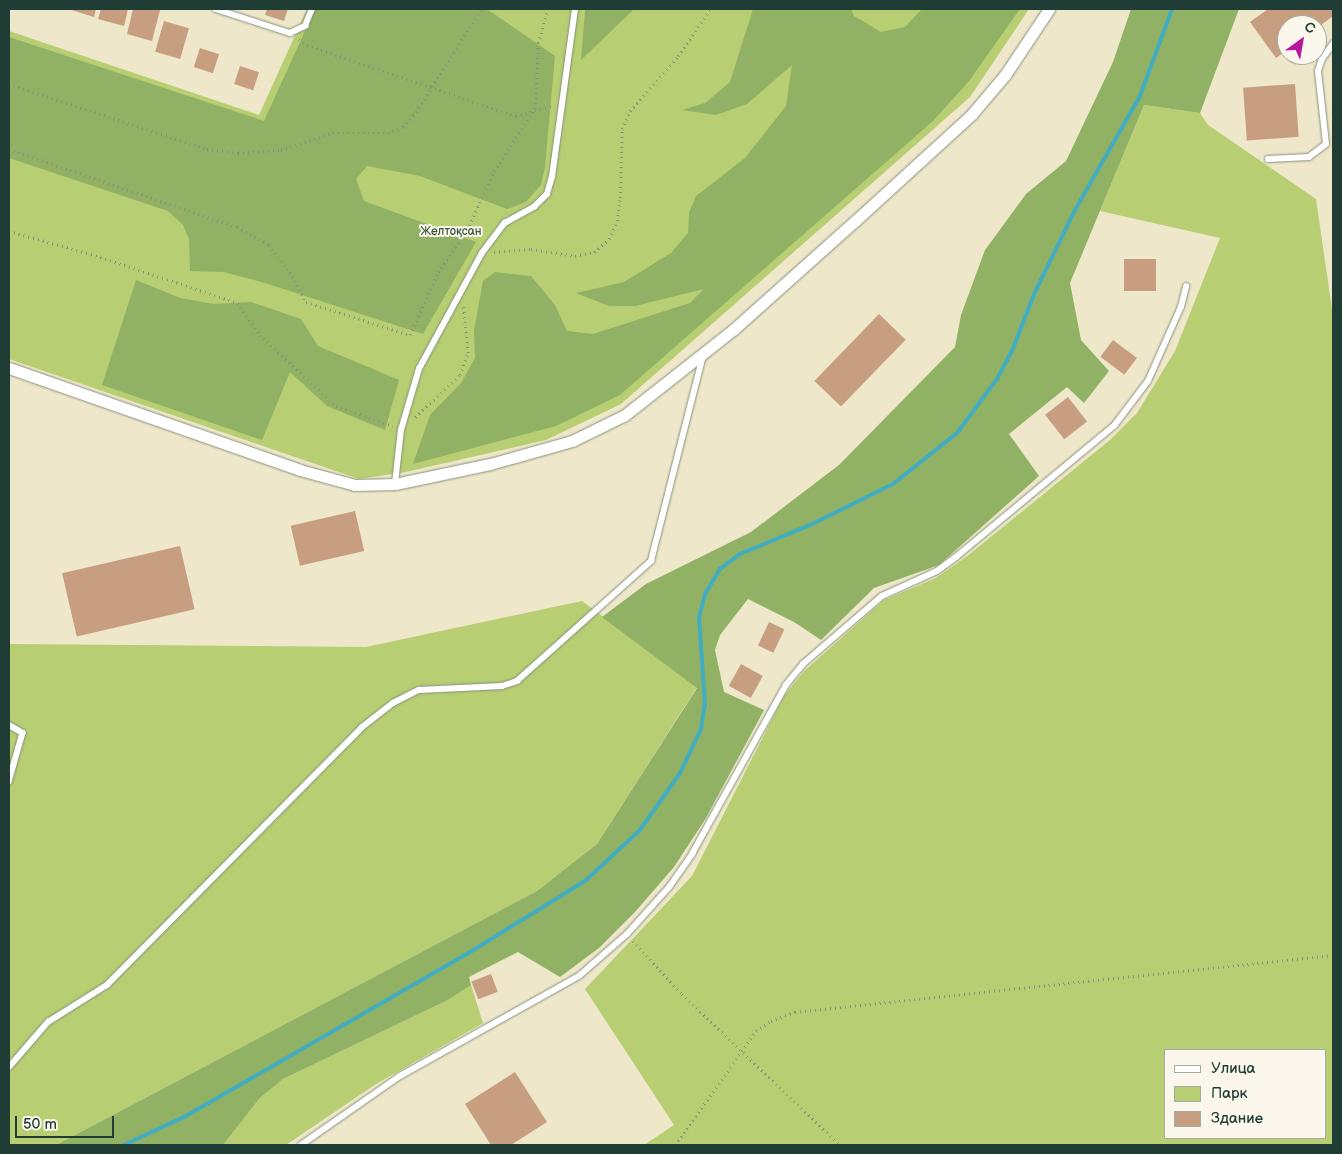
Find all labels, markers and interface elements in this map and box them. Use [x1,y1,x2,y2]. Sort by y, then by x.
north arrow [1277,15,1327,65]
text: С [1301,18,1318,37]
park label: Желтоқсан [420,225,482,239]
legend [1164,1049,1327,1139]
text: Улица [1211,1059,1255,1078]
text: Парк [1211,1084,1248,1103]
scale bar [18,1106,116,1138]
text: Здание [1211,1109,1263,1128]
text: 50 m [23,1115,57,1134]

